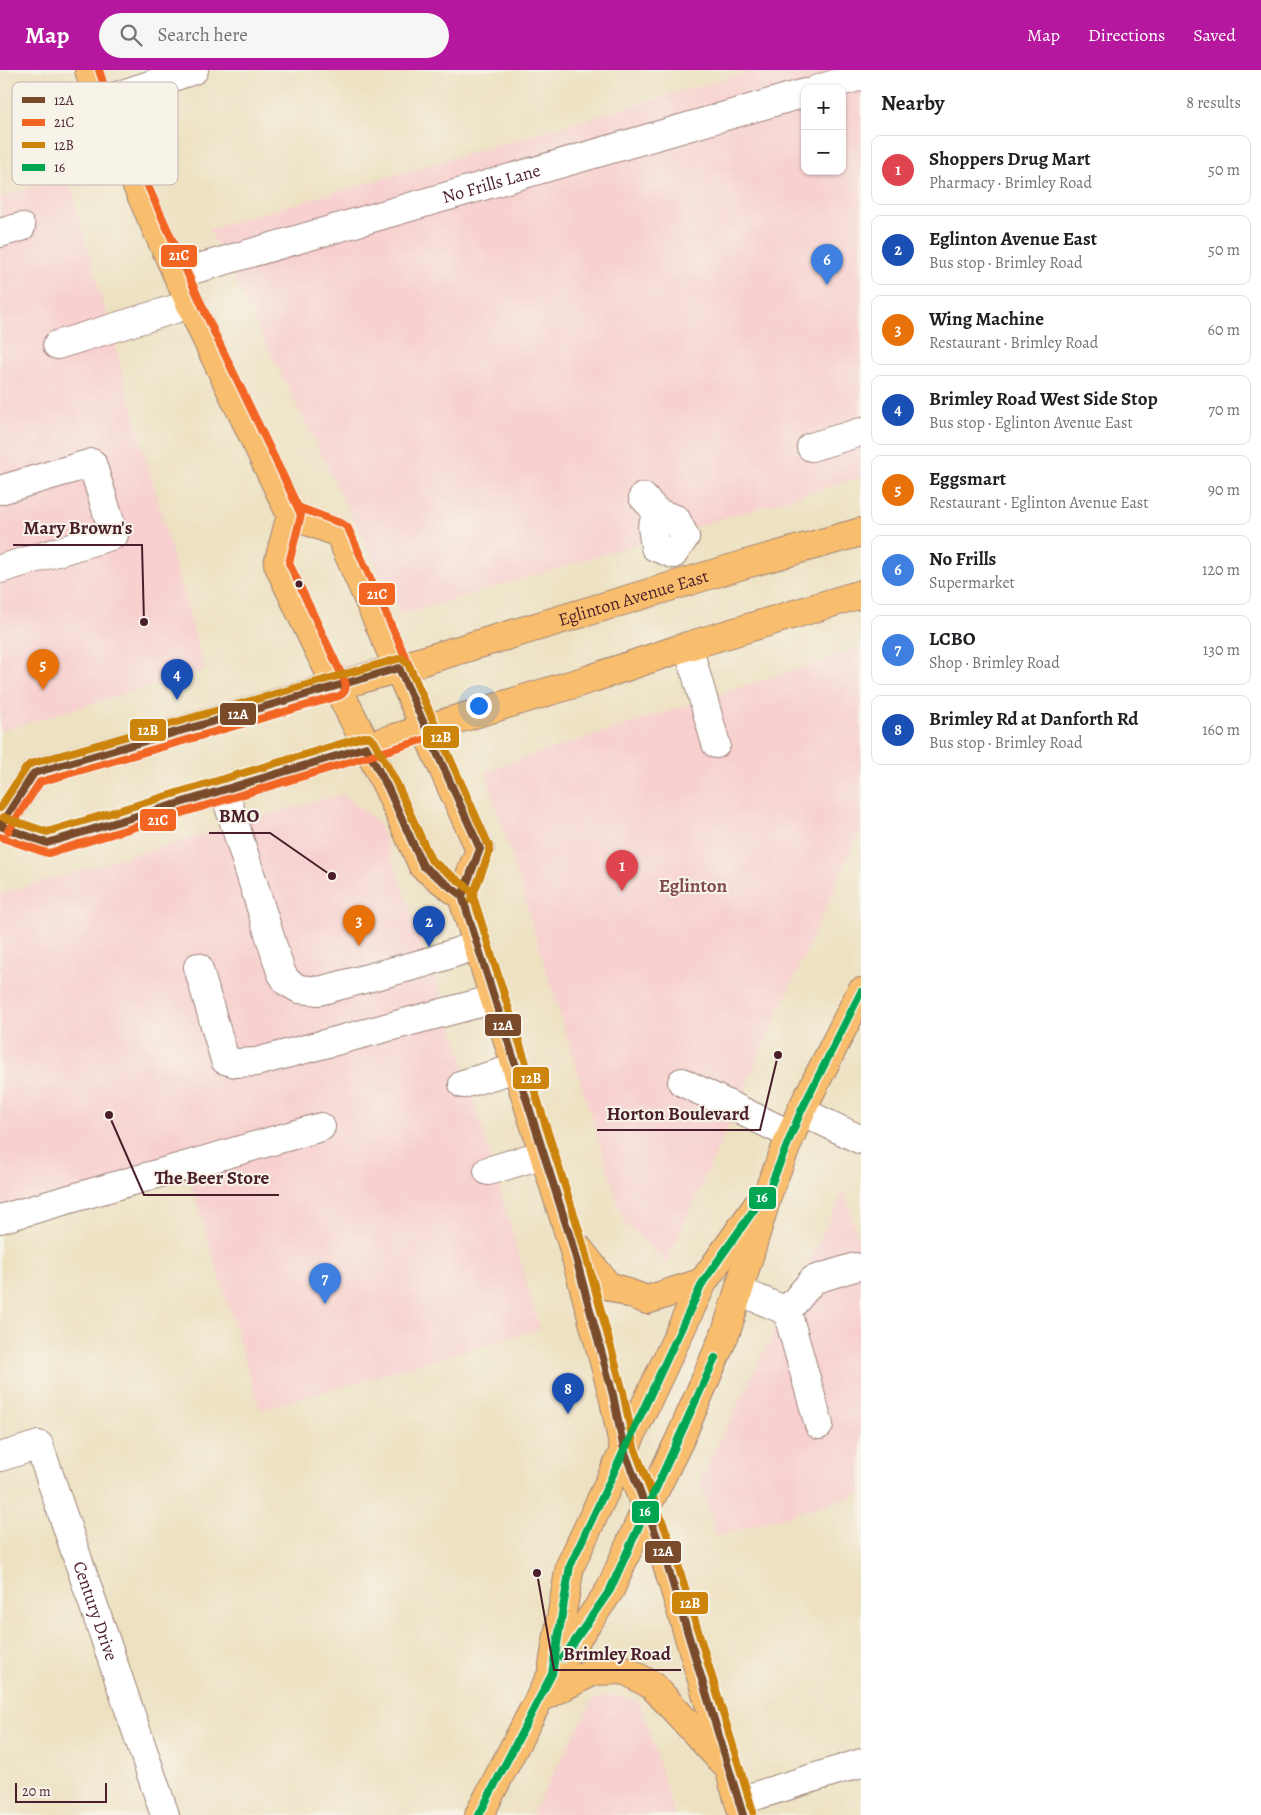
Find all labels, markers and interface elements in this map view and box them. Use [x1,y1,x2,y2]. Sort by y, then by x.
search box [99,13,449,58]
text: Map [25,19,69,51]
icon: search [117,21,145,49]
text: Search here [157,22,248,48]
text: Map [1027,23,1060,47]
text: Directions [1088,23,1165,47]
text: Saved [1193,23,1236,47]
legend [12,82,178,185]
map controls [801,85,846,175]
button: + [801,85,846,130]
text: Nearby [881,89,944,117]
text: 12A [54,91,74,110]
text: 8 results [1186,92,1241,114]
text: 21C [54,113,74,132]
button: − [801,130,846,175]
text: 12B [54,136,74,155]
text: Shoppers Drug Mart [929,146,1091,172]
text: 16 [54,158,65,177]
street label: No Frills Lane [439,158,543,209]
text: 1 [895,159,901,181]
text: 50 m [1208,159,1240,181]
text: Pharmacy · Brimley Road [929,172,1092,194]
text: Eglinton Avenue East [929,226,1097,252]
text: 2 [894,239,902,261]
text: 50 m [1208,239,1240,261]
line badge: 21C [160,244,198,268]
pin: 6 [811,244,843,285]
text: 21C [169,246,190,265]
text: Bus stop · Brimley Road [929,252,1082,274]
text: Wing Machine [929,306,1044,332]
text: 3 [895,319,901,341]
text: 60 m [1208,319,1240,341]
text: Restaurant · Brimley Road [929,332,1098,354]
text: Brimley Road West Side Stop [929,386,1158,412]
text: 4 [894,399,902,421]
text: 70 m [1208,399,1240,421]
text: Bus stop · Eglinton Avenue East [929,412,1133,434]
text: Eggsmart [929,466,1006,492]
text: 5 [895,479,901,501]
text: 90 m [1208,479,1240,501]
text: Restaurant · Eglinton Avenue East [929,492,1149,514]
callout: Mary Brown's [13,511,142,545]
text: Mary Brown's [24,515,133,541]
text: No Frills [929,546,996,572]
text: 6 [894,559,902,581]
text: 120 m [1202,559,1240,581]
street label: Eglinton Avenue East [555,564,711,632]
text: Supermarket [929,572,1015,594]
unlabelled marker [294,579,304,589]
line badge: 21C [358,582,396,606]
text: 21C [367,585,388,604]
text: LCBO [929,626,976,652]
text: 7 [895,639,901,661]
text: 130 m [1203,639,1240,661]
pin: 5 [27,649,59,690]
text: Shop · Brimley Road [929,652,1060,674]
pin: 4 [161,659,193,700]
your location [466,693,492,719]
line badge: 12A [219,702,257,726]
text: 12A [228,705,249,724]
text: Brimley Rd at Danforth Rd [929,706,1139,732]
line badge: 12B [129,718,167,742]
text: 8 [894,719,902,741]
text: 160 m [1202,719,1240,741]
text: 12B [138,721,158,740]
line badge: 12B [422,725,460,749]
text: 12B [431,728,451,747]
text: Bus stop · Brimley Road [929,732,1082,754]
callout: BMO [209,799,270,833]
text: BMO [219,803,259,829]
line badge: 21C [139,808,177,832]
text: 21C [148,811,169,830]
pin: 1 [606,850,638,891]
district label: Eglinton [659,873,728,899]
pin: 3 [343,905,375,946]
pin: 2 [413,906,445,947]
line badge: 12A [484,1013,522,1037]
text: 12A [493,1016,514,1035]
line badge: 12B [512,1066,550,1090]
text: 12B [521,1069,541,1088]
callout: Horton Boulevard [597,1096,760,1130]
text: Horton Boulevard [607,1101,750,1127]
callout: The Beer Store [144,1161,279,1195]
text: The Beer Store [155,1165,270,1191]
line badge: 16 [748,1186,777,1210]
text: 16 [756,1188,768,1207]
pin: 7 [309,1263,341,1304]
pin: 8 [552,1373,584,1414]
line badge: 16 [631,1500,660,1524]
text: 16 [639,1502,651,1521]
line badge: 12A [644,1540,682,1564]
text: 12A [653,1542,674,1561]
street label: Century Drive [67,1558,124,1664]
line badge: 12B [671,1591,709,1615]
text: 12B [680,1594,700,1613]
callout: Brimley Road [554,1636,681,1670]
text: Brimley Road [563,1641,672,1667]
scale bar [15,1780,108,1803]
text: 20 m [22,1782,51,1801]

